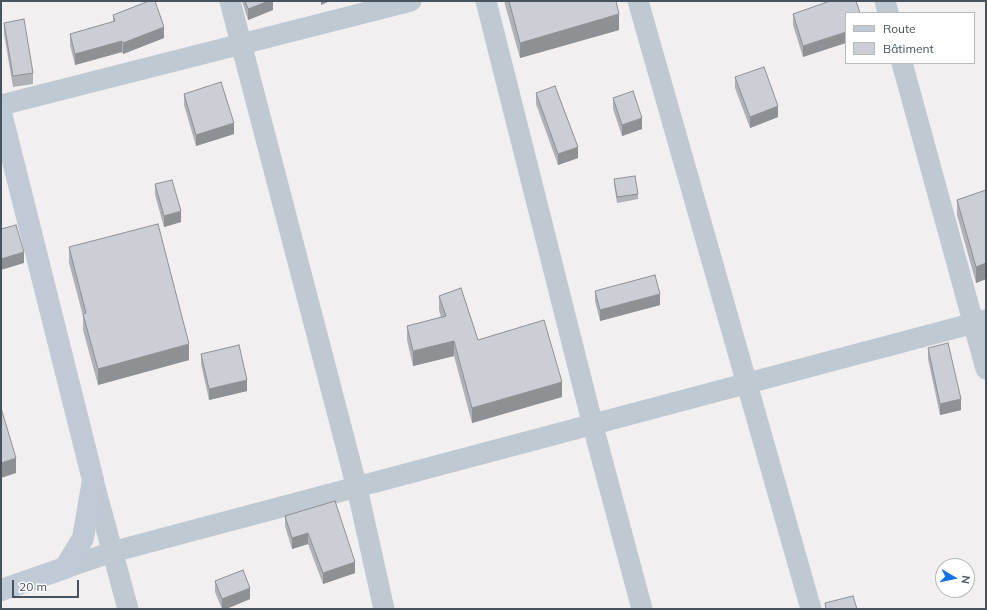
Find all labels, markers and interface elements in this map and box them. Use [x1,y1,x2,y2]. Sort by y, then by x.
legend [845,12,975,64]
text: Route [883,21,916,36]
text: Bâtiment [883,41,934,56]
north arrow [935,558,975,598]
scale bar [14,572,81,598]
text: N [958,575,973,585]
text: 20 m [19,579,47,594]

